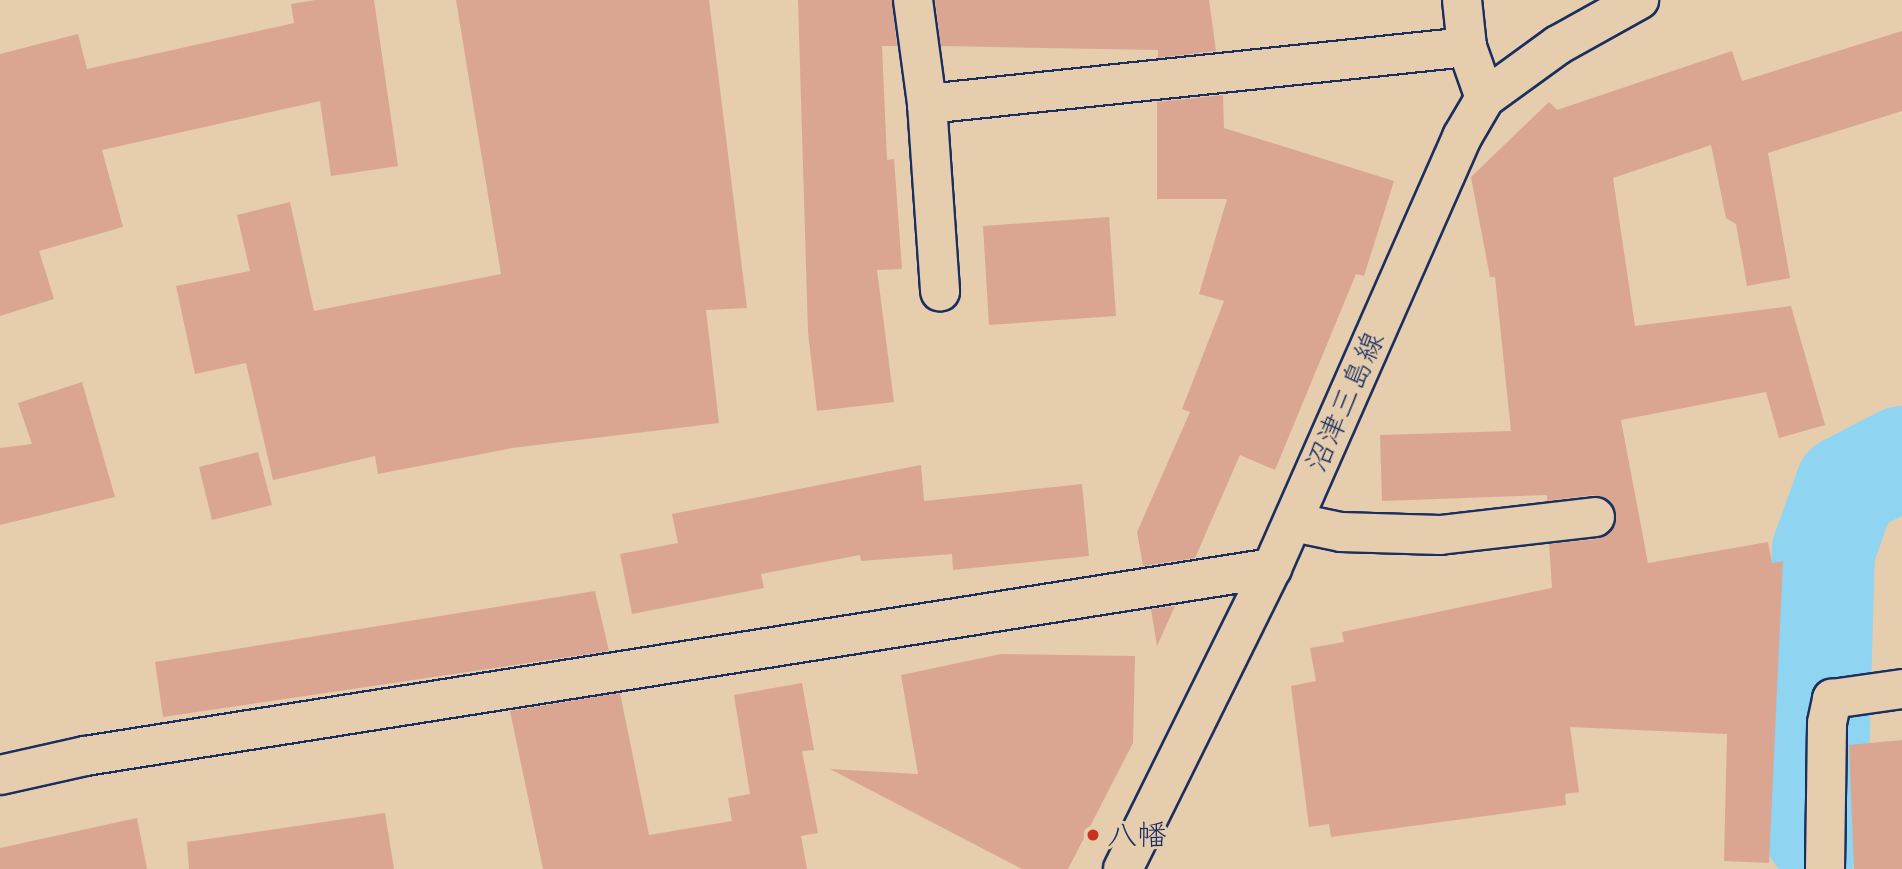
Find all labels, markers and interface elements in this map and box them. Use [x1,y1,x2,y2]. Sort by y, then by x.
street label: 沼津三島線 [1298,326,1392,478]
place label: 八幡 [1107,817,1167,853]
marker: 八幡 [1085,827,1101,843]

